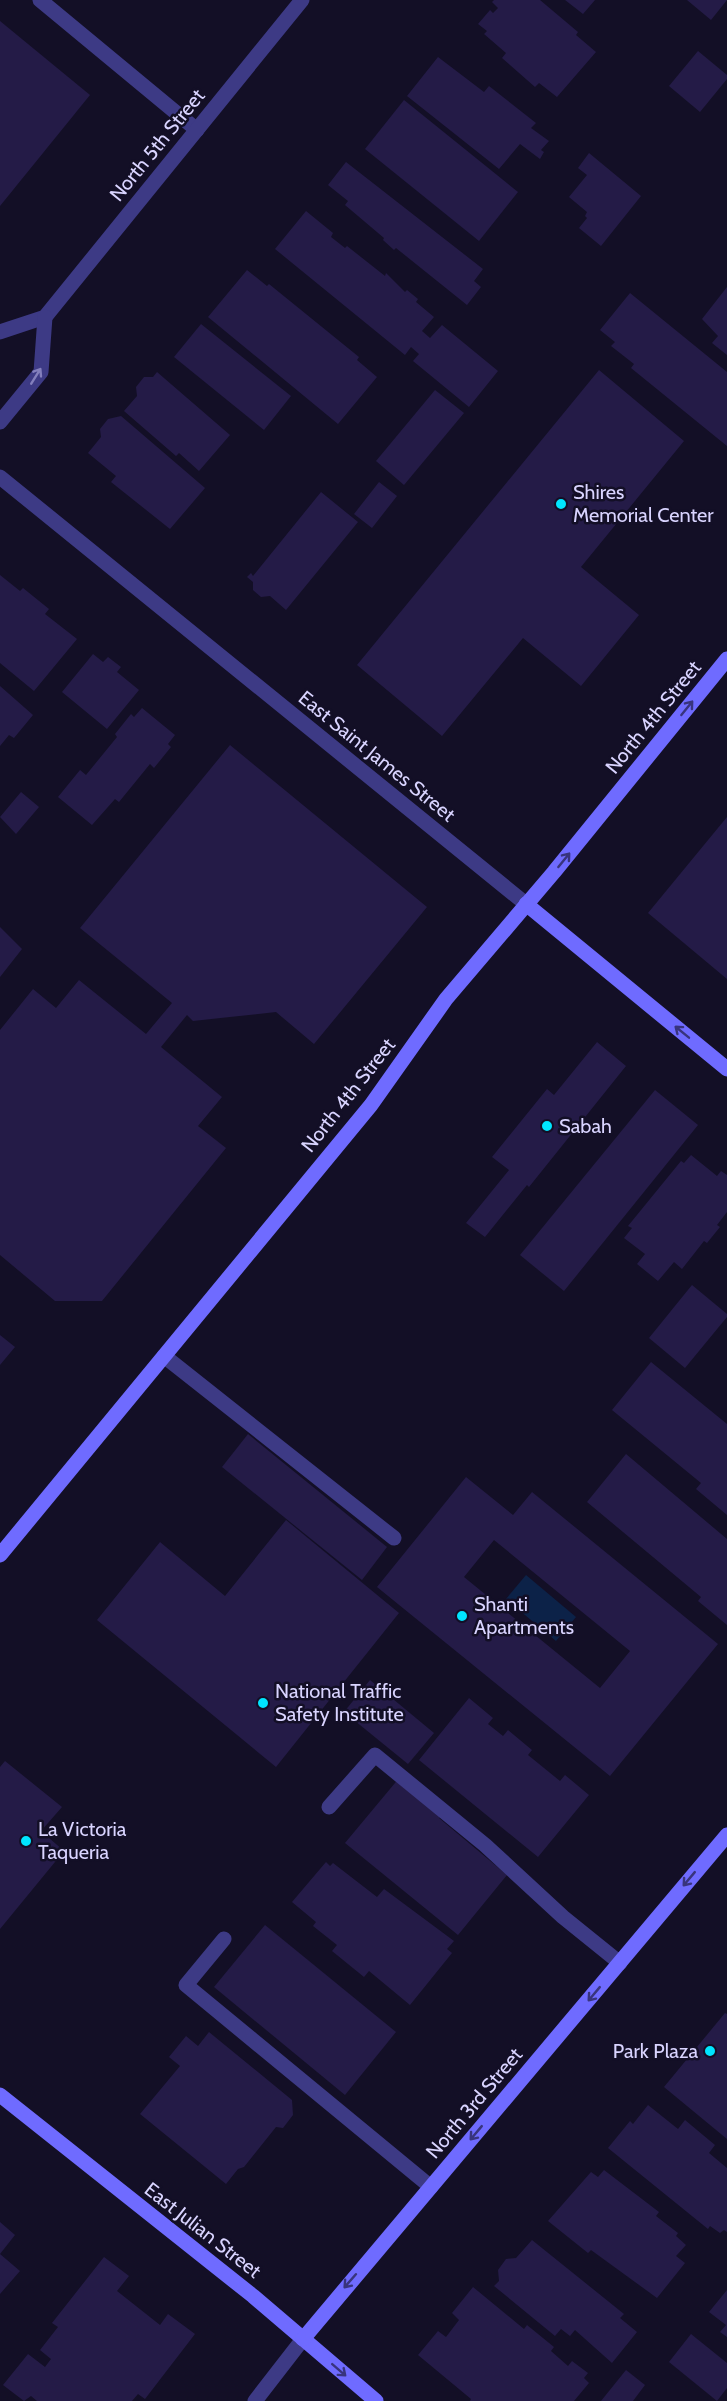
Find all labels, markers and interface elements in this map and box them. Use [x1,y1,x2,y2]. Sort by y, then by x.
street label: North 5th Street [104,84,210,206]
one-way arrow [30,368,43,385]
place label: Shires Memorial Center [573,480,714,527]
marker: Shires Memorial Center [554,497,568,511]
street label: North 4th Street [600,656,706,778]
street label: East Saint James Street [294,685,460,827]
one-way arrow [680,701,693,717]
one-way arrow [557,853,571,868]
one-way arrow [674,1026,690,1039]
street label: North 4th Street [296,1033,400,1157]
place label: Sabah [559,1114,612,1138]
marker: Sabah [540,1119,554,1133]
place label: Shanti Apartments [474,1592,574,1639]
marker: Shanti Apartments [455,1609,469,1623]
place label: National Traffic Safety Institute [275,1679,404,1726]
marker: National Traffic Safety Institute [256,1696,270,1710]
place label: La Victoria Taqueria [38,1817,127,1864]
marker: La Victoria Taqueria [19,1834,33,1848]
one-way arrow [683,1871,696,1887]
one-way arrow [587,1986,600,2002]
place label: Park Plaza [613,2039,698,2063]
street label: North 3rd Street [421,2043,527,2163]
marker: Park Plaza [703,2044,717,2058]
one-way arrow [469,2125,483,2140]
street label: East Julian Street [140,2177,266,2283]
one-way arrow [343,2273,356,2289]
one-way arrow [331,2363,346,2377]

